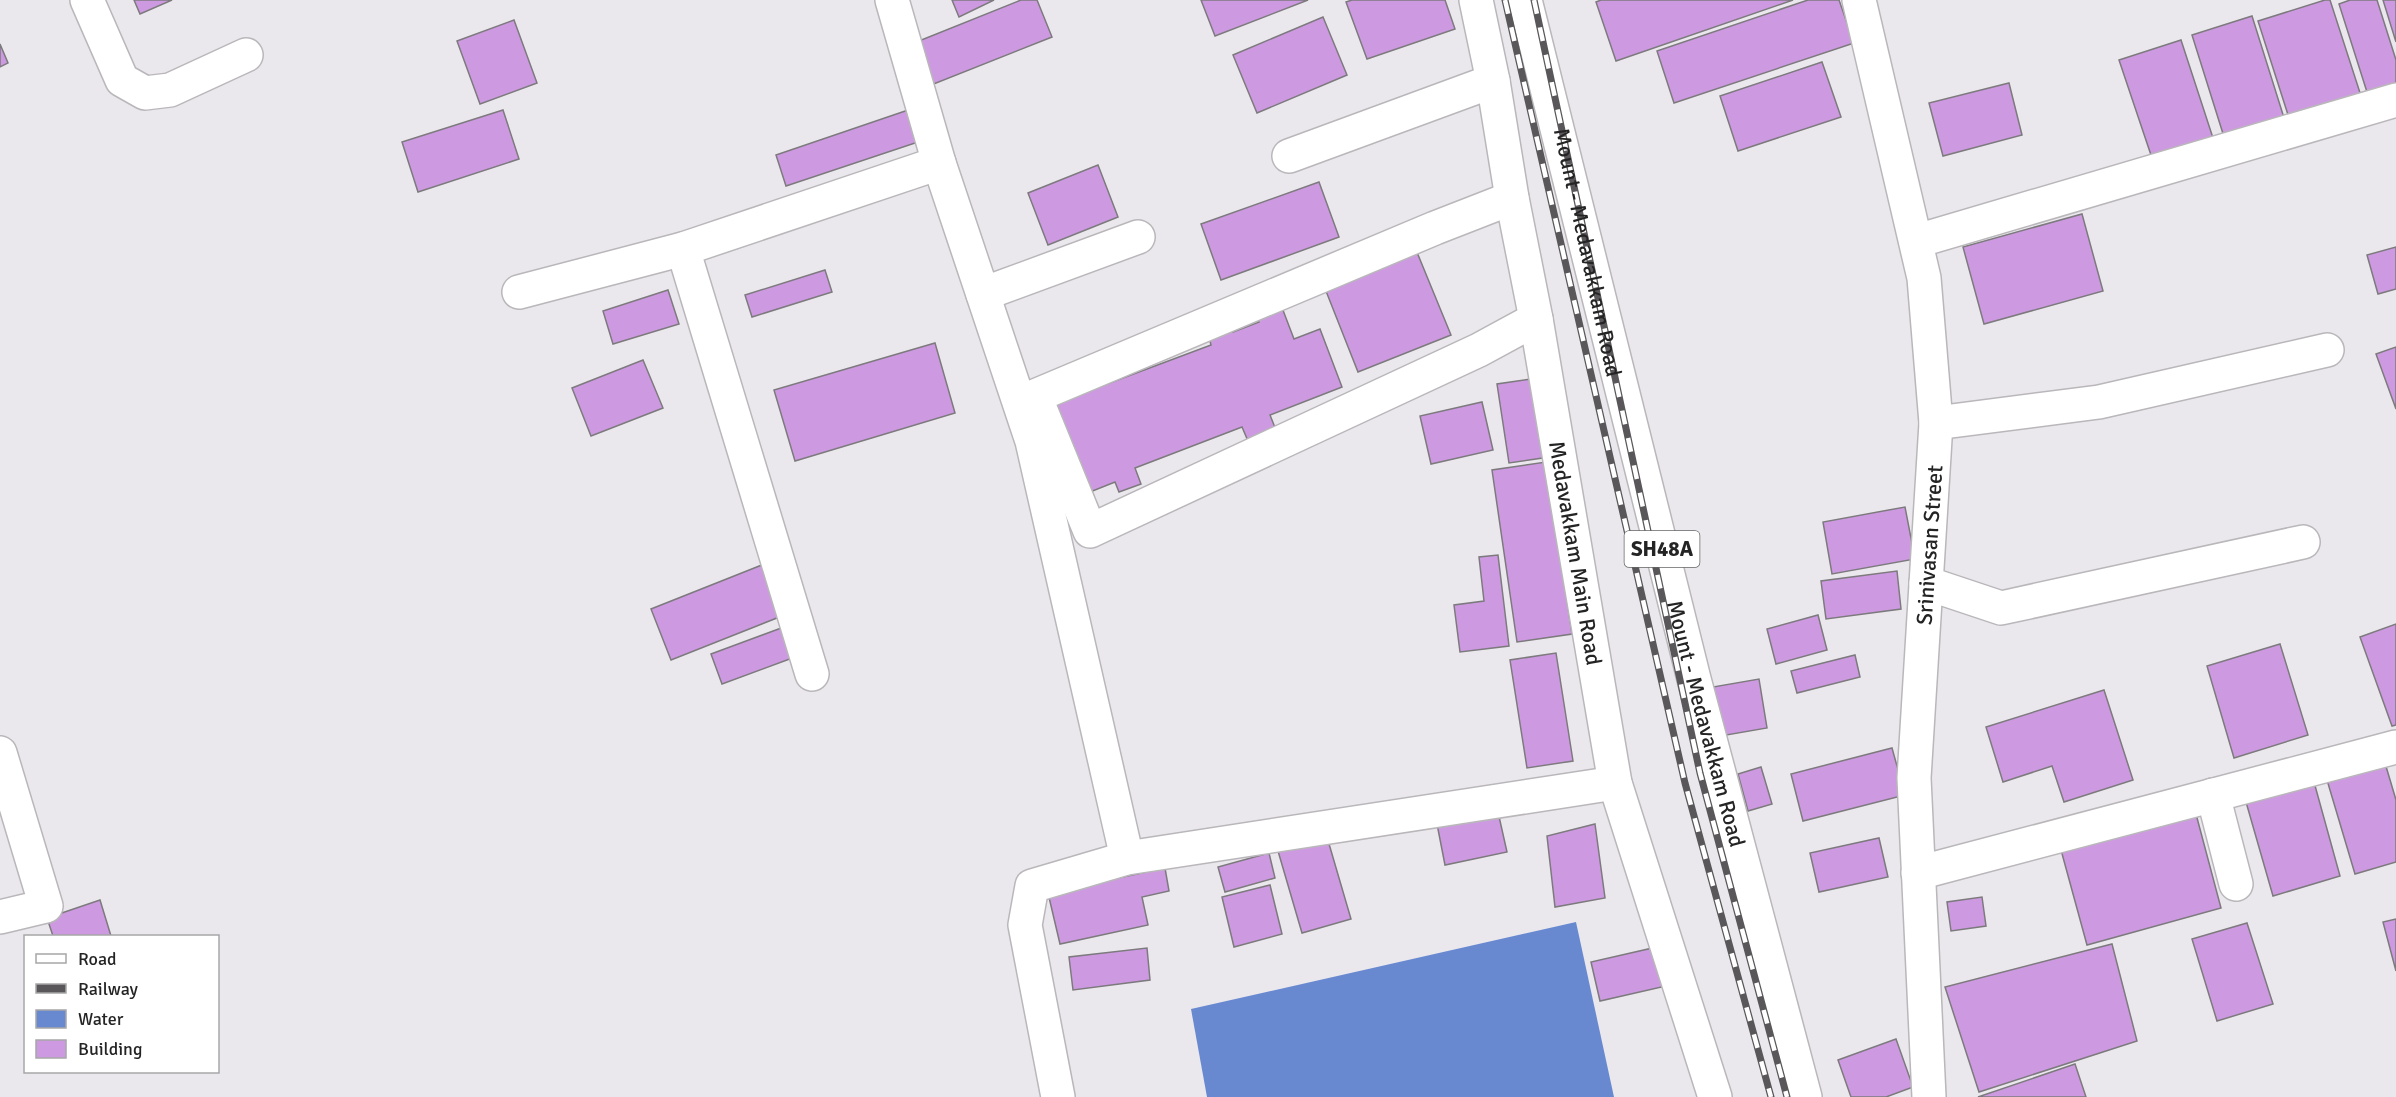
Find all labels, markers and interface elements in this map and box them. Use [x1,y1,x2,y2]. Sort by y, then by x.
street label: Mount - Medavakkam Road [1548,126,1627,379]
street label: Medavakkam Main Road [1543,439,1608,667]
street label: Srinivasan Street [1910,464,1949,626]
road number: SH48A [1624,531,1700,567]
street label: Mount - Medavakkam Road [1661,598,1751,850]
legend [24,935,219,1073]
text: Road [78,948,117,970]
text: Railway [78,978,139,1000]
text: Water [78,1008,124,1030]
text: Building [78,1038,142,1060]

